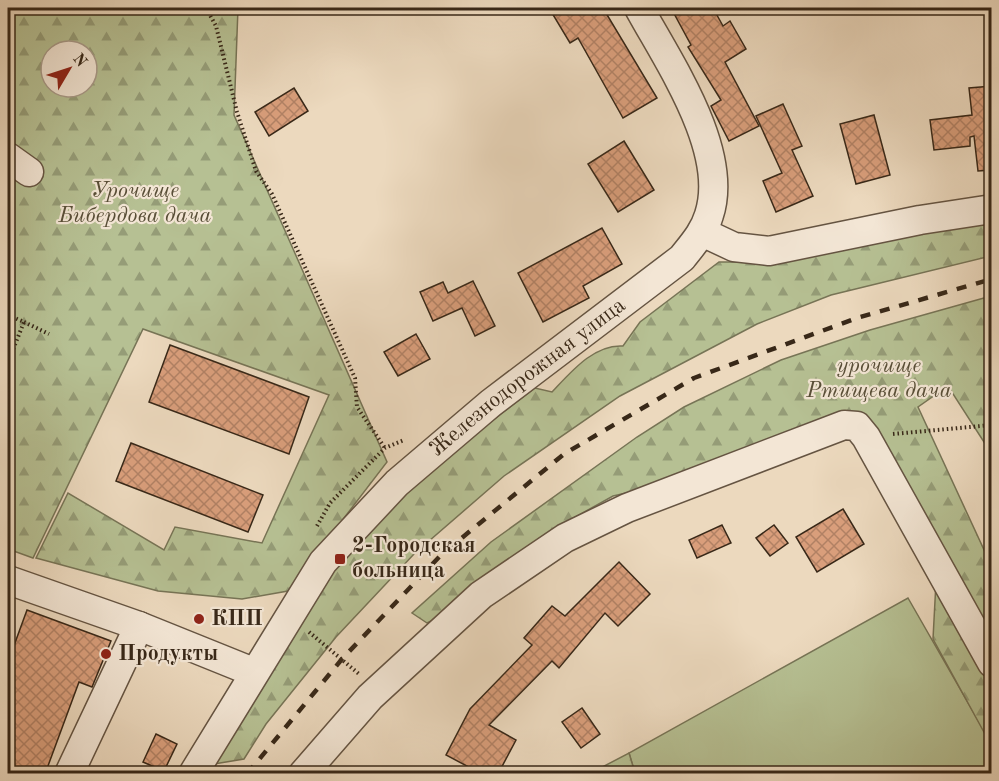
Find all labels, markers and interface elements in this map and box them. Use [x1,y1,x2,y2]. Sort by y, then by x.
north arrow [39,39,99,99]
text: N [69,51,90,71]
park label: Урочище Бибердова дача [58,180,212,227]
street label: Железнодорожная улица [426,294,630,461]
park label: урочище Ртищева дача [805,355,952,402]
place label: 2-Городская больница [352,535,476,582]
marker: 2-Городская больница [333,552,347,566]
place label: КПП [211,608,263,630]
marker: КПП [192,612,206,626]
place label: Продукты [118,643,218,665]
marker: Продукты [99,647,113,661]

